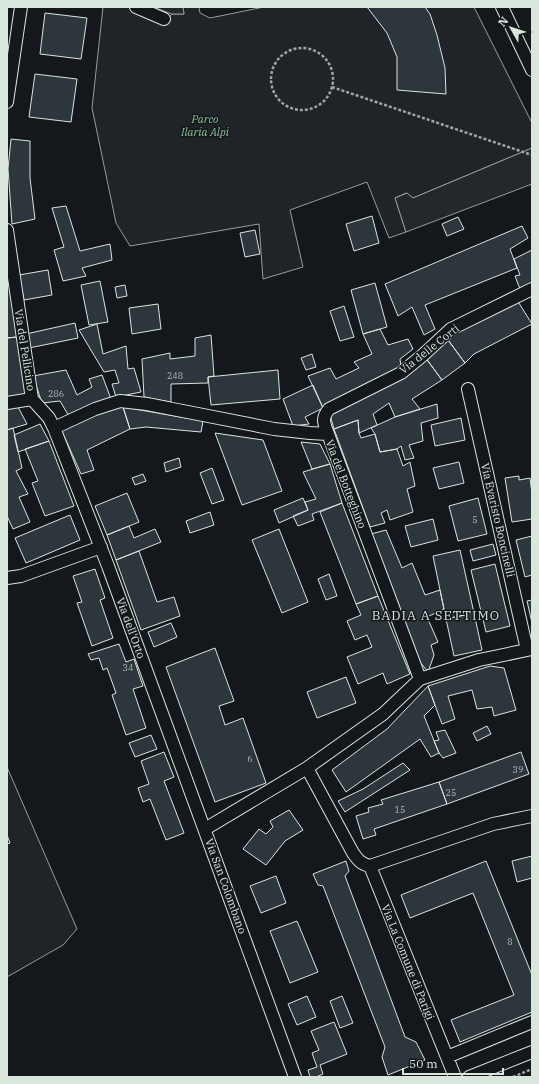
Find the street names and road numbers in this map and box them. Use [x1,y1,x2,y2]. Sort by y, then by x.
street label: Via del Pellicino [12,308,38,392]
street label: Via delle Corti [396,321,462,377]
street label: Via del Botteghino [323,438,369,530]
street label: Via Evaristo Boncinelli [478,462,518,579]
street label: Via dell'Orto [114,596,148,660]
street label: Via San Colombano [202,836,250,936]
street label: Via La Comune di Parigi [378,902,438,1022]

